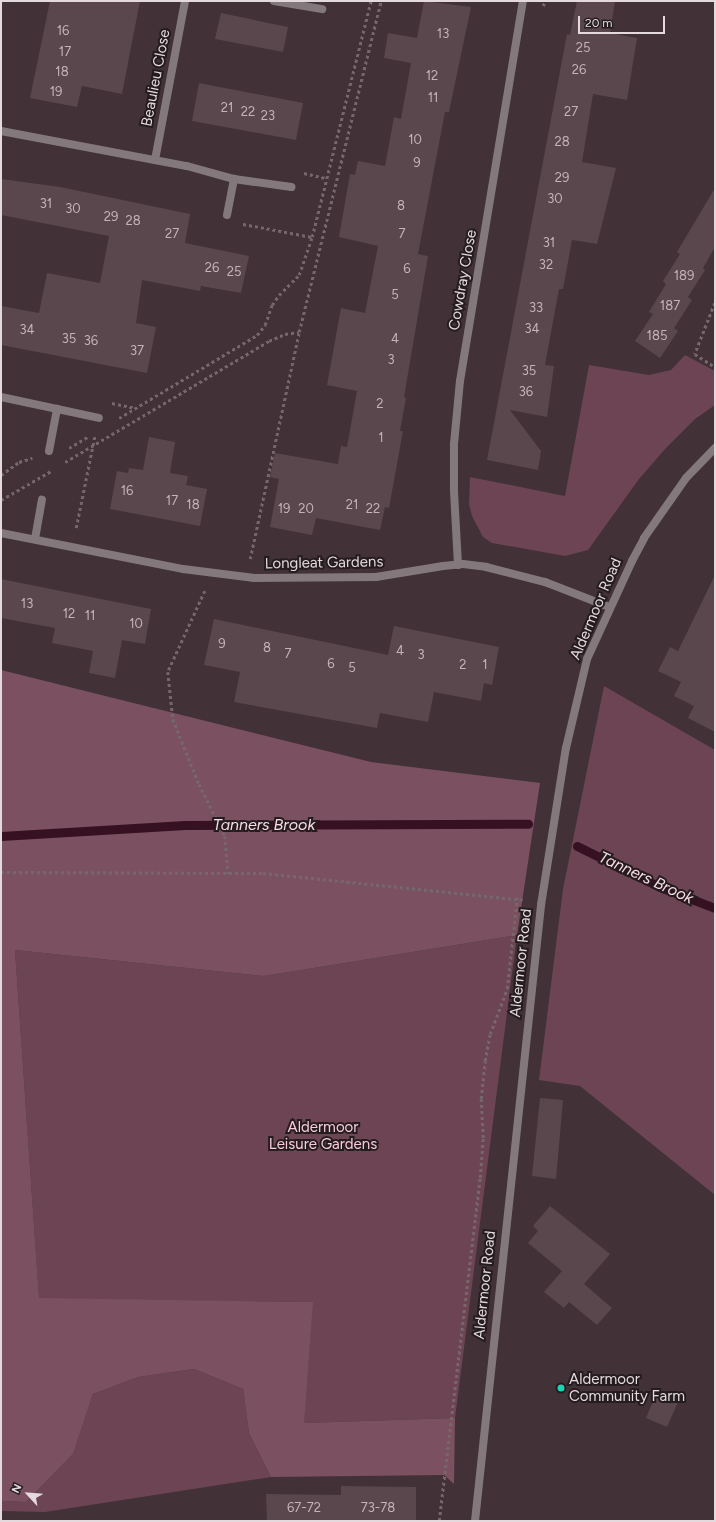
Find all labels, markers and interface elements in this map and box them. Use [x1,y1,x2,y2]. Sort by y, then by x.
scale bar [580,8,667,34]
text: 20 m [585,16,613,30]
house number: 16 [57,23,69,39]
house number: 13 [437,26,449,42]
street label: Beaulieu Close [138,28,174,128]
house number: 25 [576,40,590,56]
house number: 17 [59,44,71,60]
house number: 26 [572,62,586,78]
house number: 18 [55,64,69,80]
house number: 12 [426,68,438,84]
house number: 19 [50,84,62,100]
house number: 11 [428,90,438,106]
house number: 21 [221,100,233,116]
house number: 22 [241,104,255,120]
house number: 27 [564,104,578,120]
house number: 23 [261,108,275,124]
house number: 10 [408,132,422,148]
house number: 28 [554,134,570,150]
house number: 9 [413,155,421,171]
house number: 29 [555,170,569,186]
house number: 30 [547,191,563,207]
house number: 31 [40,196,52,212]
house number: 8 [397,198,405,214]
house number: 30 [65,201,81,217]
house number: 29 [104,209,118,225]
house number: 28 [125,213,141,229]
house number: 27 [165,226,179,242]
house number: 7 [399,226,405,242]
street label: Cowdray Close [445,228,481,332]
house number: 31 [543,235,555,251]
house number: 32 [539,257,553,273]
house number: 26 [205,260,219,276]
house number: 6 [403,261,411,277]
house number: 25 [227,264,241,280]
house number: 189 [674,268,694,284]
house number: 5 [391,287,399,303]
house number: 187 [660,298,680,314]
house number: 33 [529,300,543,316]
house number: 34 [524,321,540,337]
house number: 34 [19,322,35,338]
house number: 185 [647,328,667,344]
house number: 35 [62,331,76,347]
house number: 4 [391,331,399,347]
house number: 36 [84,333,98,349]
house number: 37 [130,343,144,359]
house number: 3 [387,352,395,368]
house number: 35 [522,363,536,379]
house number: 36 [519,384,533,400]
house number: 2 [376,396,384,412]
house number: 1 [378,430,384,446]
house number: 16 [121,483,133,499]
house number: 17 [166,493,178,509]
house number: 18 [186,497,200,513]
house number: 21 [346,497,358,513]
house number: 19 [278,501,290,517]
house number: 20 [298,501,314,517]
house number: 22 [366,501,380,517]
street label: Longleat Gardens [265,553,383,573]
street label: Aldermoor Road [566,555,626,663]
house number: 13 [21,596,33,612]
house number: 12 [63,606,75,622]
house number: 11 [85,608,95,624]
house number: 10 [129,616,143,632]
house number: 9 [218,636,226,652]
house number: 8 [263,640,271,656]
house number: 4 [396,643,404,659]
house number: 7 [285,646,291,662]
house number: 3 [417,647,425,663]
house number: 6 [327,656,335,672]
house number: 2 [459,657,467,673]
house number: 1 [482,657,488,673]
house number: 5 [348,660,356,676]
water label: Tanners Brook [213,815,315,835]
water label: Tanners Brook [596,848,696,908]
street label: Aldermoor Road [506,908,536,1018]
park label: Aldermoor Leisure Gardens [269,1118,377,1153]
street label: Aldermoor Road [470,1230,500,1340]
place label: Aldermoor Community Farm [569,1370,685,1405]
marker: Aldermoor Community Farm [556,1383,566,1393]
north arrow [8,1474,48,1514]
text: N [9,1482,24,1495]
house number: 67-72 [287,1500,321,1516]
house number: 73-78 [361,1500,395,1516]

